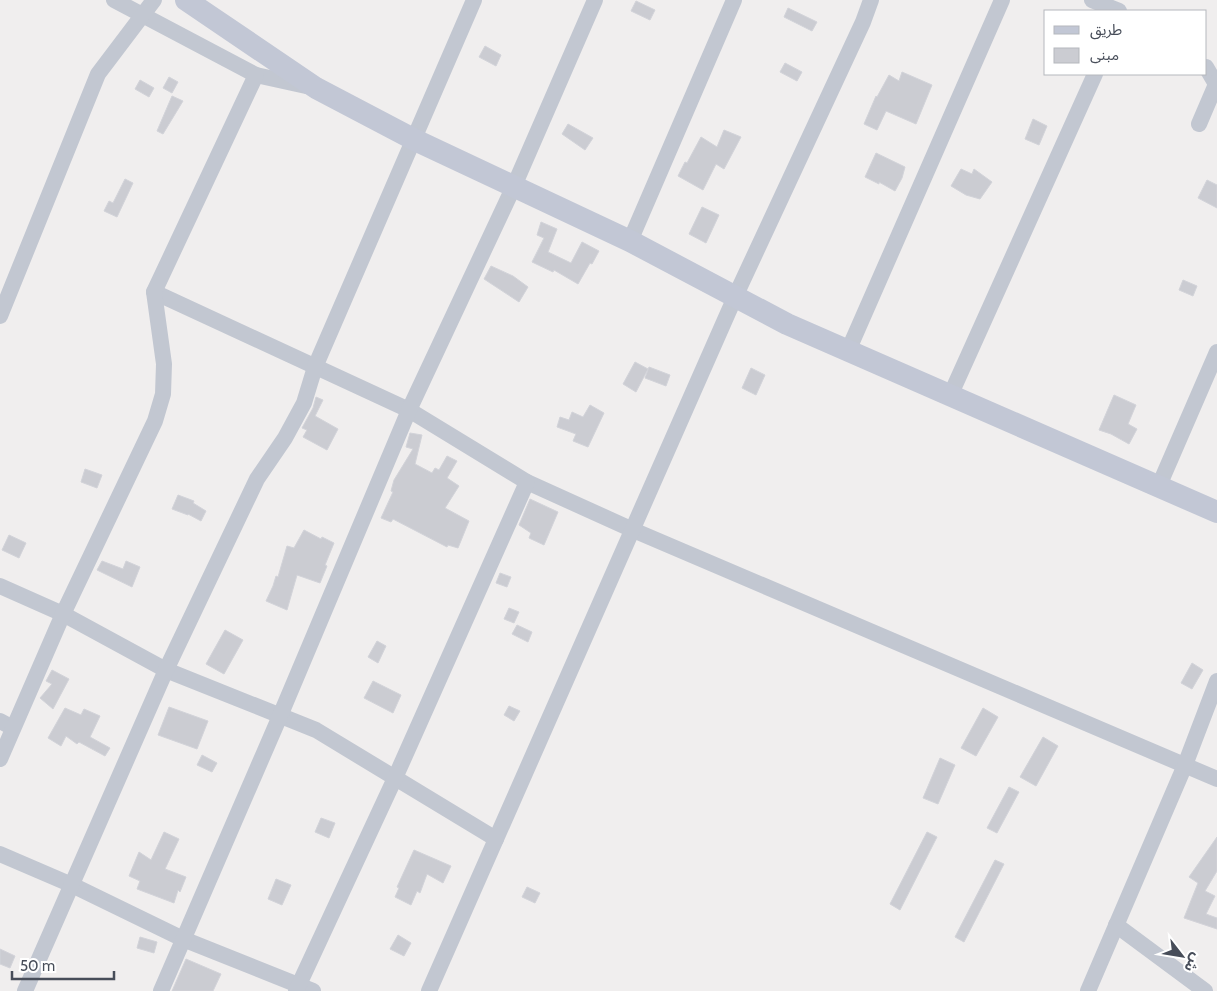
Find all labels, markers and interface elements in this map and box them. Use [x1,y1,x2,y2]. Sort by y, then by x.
legend [1044,10,1207,75]
text: طريق [1090,21,1122,40]
text: مبنى [1090,46,1119,64]
north arrow [1157,931,1207,981]
scale bar [12,948,115,980]
text: ش [1180,950,1206,976]
text: 50 m [20,957,55,975]

